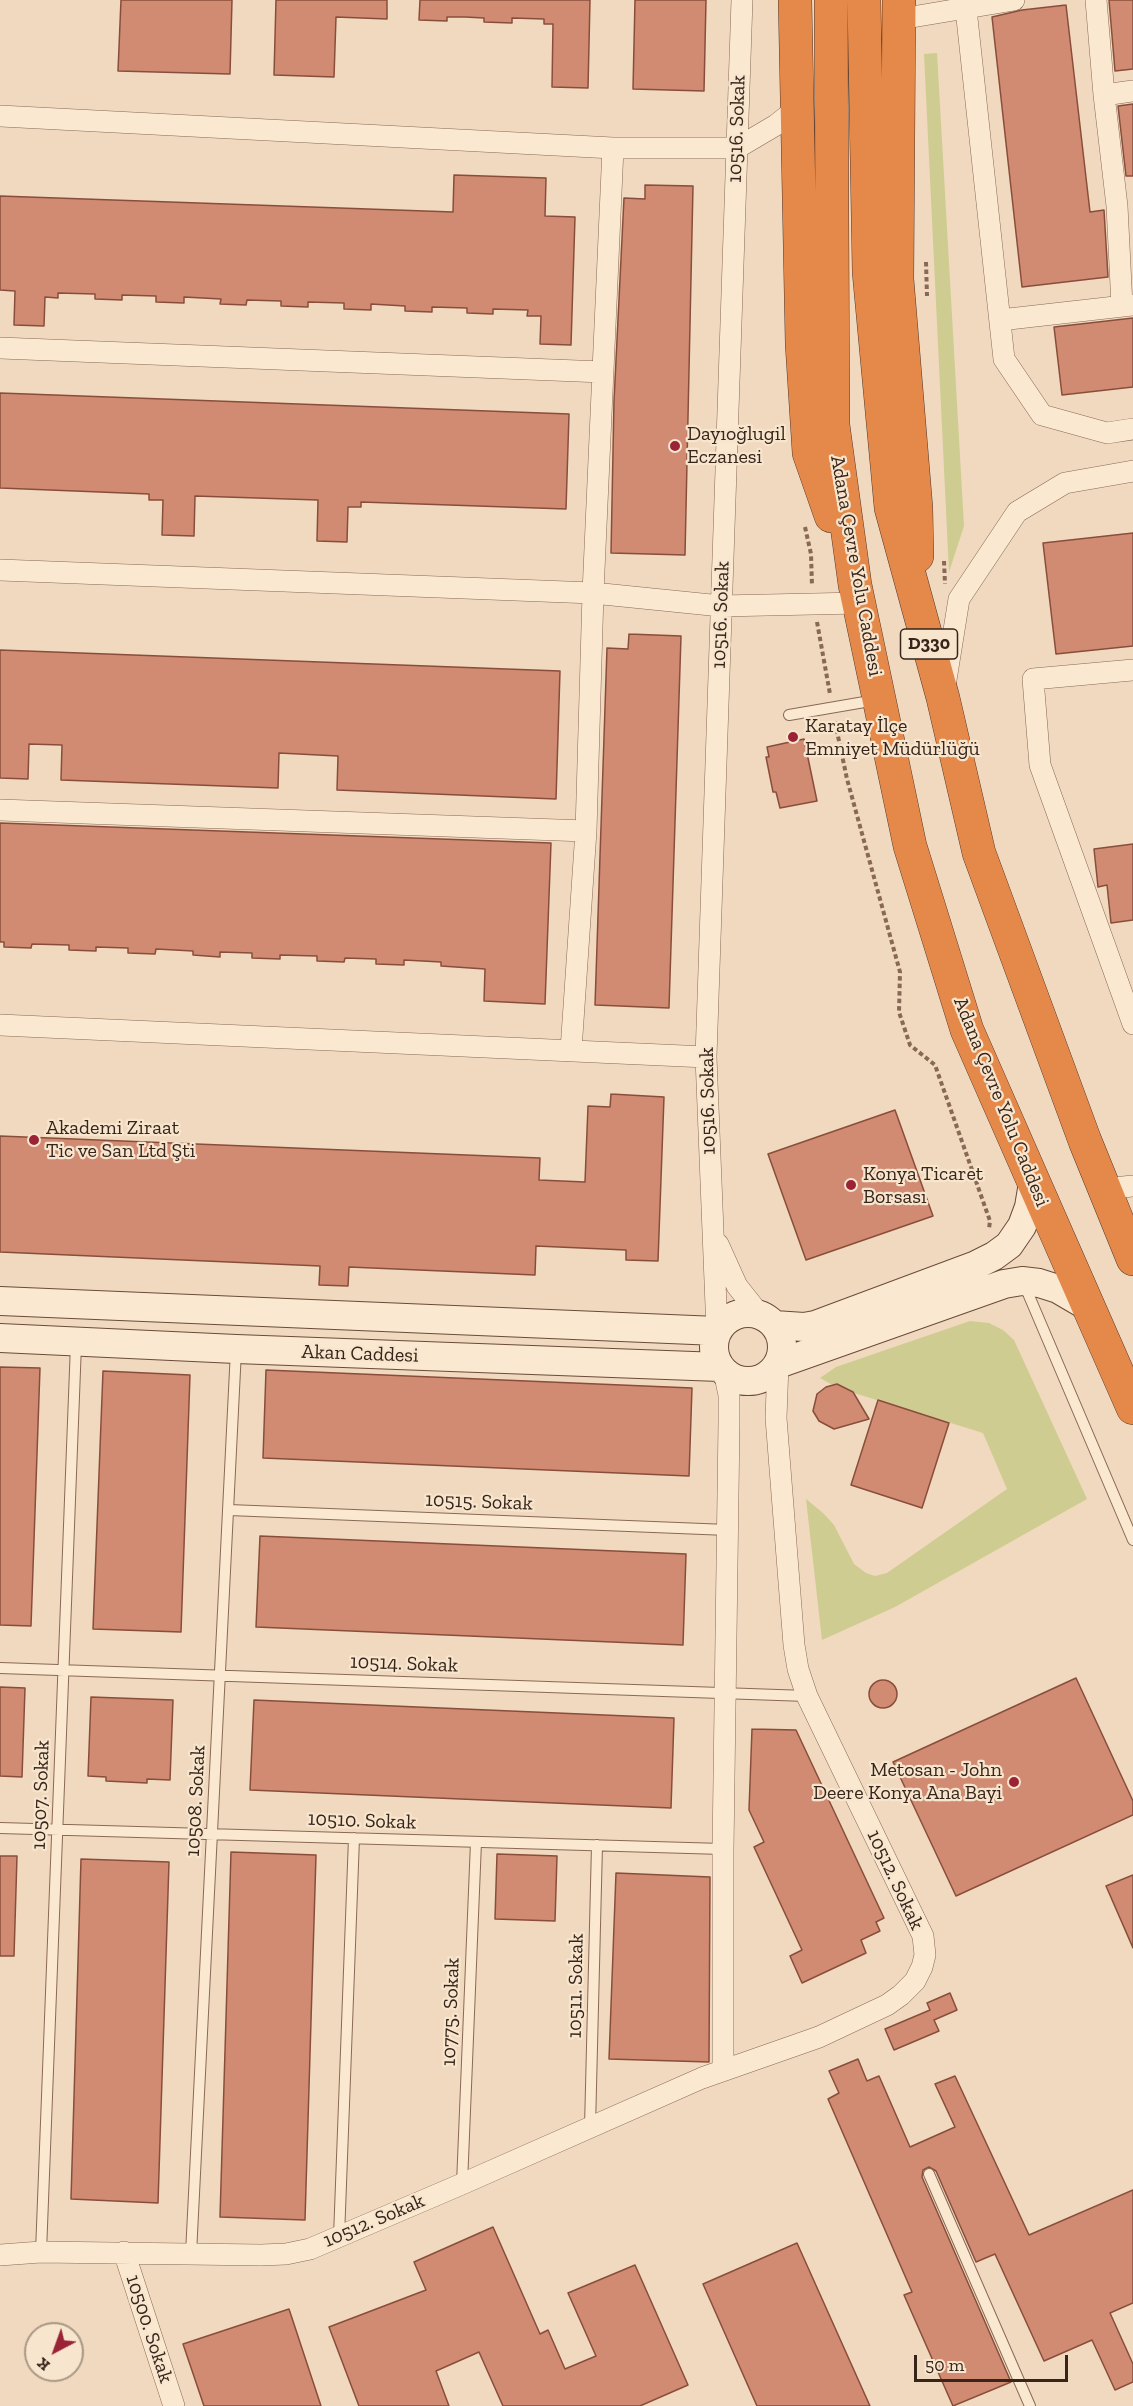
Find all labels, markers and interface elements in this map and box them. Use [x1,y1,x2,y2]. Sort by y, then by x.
street label: 10516. Sokak [723,75,751,183]
place label: Dayıoğlugil Eczanesi [687,422,786,469]
marker: Dayıoğlugil Eczanesi [668,439,682,453]
street label: Adana Çevre Yolu Caddesi [825,454,887,678]
street label: 10516. Sokak [707,561,735,669]
road number: D330 [900,629,958,659]
place label: Karatay İlçe Emniyet Müdürlüğü [805,714,980,761]
marker: Karatay İlçe Emniyet Müdürlüğü [786,730,800,744]
street label: Adana Çevre Yolu Caddesi [948,994,1054,1210]
street label: 10516. Sokak [695,1047,721,1155]
place label: Akademi Ziraat Tic ve San Ltd Şti [46,1116,195,1163]
marker: Akademi Ziraat Tic ve San Ltd Şti [27,1133,41,1147]
place label: Konya Ticaret Borsası [863,1162,983,1209]
marker: Konya Ticaret Borsası [844,1178,858,1192]
street label: Akan Caddesi [301,1340,419,1368]
street label: 10515. Sokak [425,1488,533,1516]
street label: 10514. Sokak [350,1650,458,1678]
street label: 10507. Sokak [27,1740,55,1850]
street label: 10508. Sokak [181,1745,211,1857]
place label: Metosan - John Deere Konya Ana Bayi [813,1758,1002,1805]
marker: Metosan - John Deere Konya Ana Bayi [1007,1775,1021,1789]
street label: 10510. Sokak [307,1807,417,1835]
street label: 10512. Sokak [861,1826,929,1934]
street label: 10511. Sokak [563,1933,589,2039]
street label: 10775. Sokak [437,1957,465,2067]
street label: 10512. Sokak [320,2189,428,2253]
street label: 10500. Sokak [120,2272,178,2386]
north arrow [24,2322,84,2382]
scale bar [917,2343,1072,2381]
text: K [33,2354,53,2375]
text: 50 m [925,2354,964,2376]

